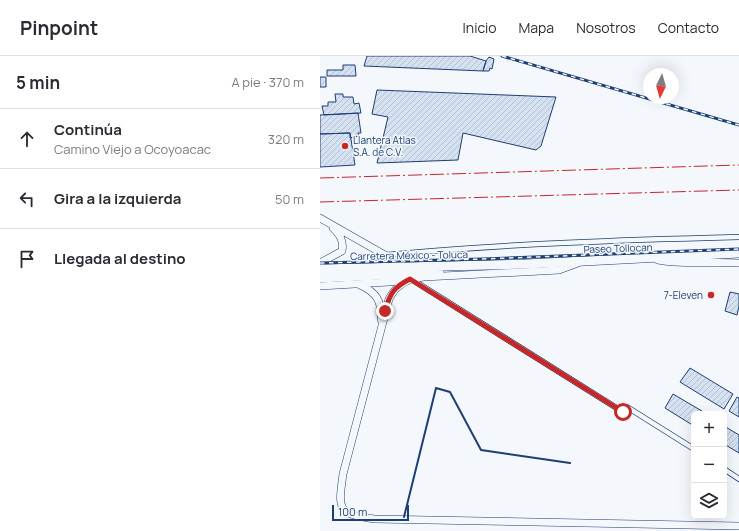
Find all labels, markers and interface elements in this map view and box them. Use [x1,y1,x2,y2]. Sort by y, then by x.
text: Pinpoint [20,15,98,41]
text: Inicio [463,18,497,37]
text: Mapa [519,18,554,37]
text: Nosotros [576,18,636,37]
text: Contacto [658,18,719,37]
north arrow [643,68,679,104]
text: 5 min [16,71,60,94]
text: A pie · 370 m [231,73,304,91]
text: Continúa [54,119,122,140]
icon: ahead [16,128,38,150]
text: 320 m [268,130,304,148]
place label: Llantera Atlas S.A. de C.V. [353,133,416,159]
text: Camino Viejo a Ocoyoacac [54,140,211,158]
marker: Llantera Atlas S.A. de C.V. [340,141,350,151]
icon: left [16,188,38,210]
text: Gira a la izquierda [54,188,181,209]
text: 50 m [275,190,304,208]
street label: Paseo Tollocan [583,240,653,256]
street label: Carretera México - Toluca [350,247,468,263]
icon: arrive [16,248,38,270]
text: Llegada al destino [54,248,186,269]
place label: 7-Eleven [664,288,703,302]
marker: 7-Eleven [706,290,716,300]
route end [376,302,394,320]
route start [614,403,632,421]
map controls [691,411,727,519]
button: + [691,411,727,447]
button: − [691,447,727,483]
button: layers [691,483,727,519]
scale bar [332,503,409,522]
text: 100 m [338,504,367,519]

